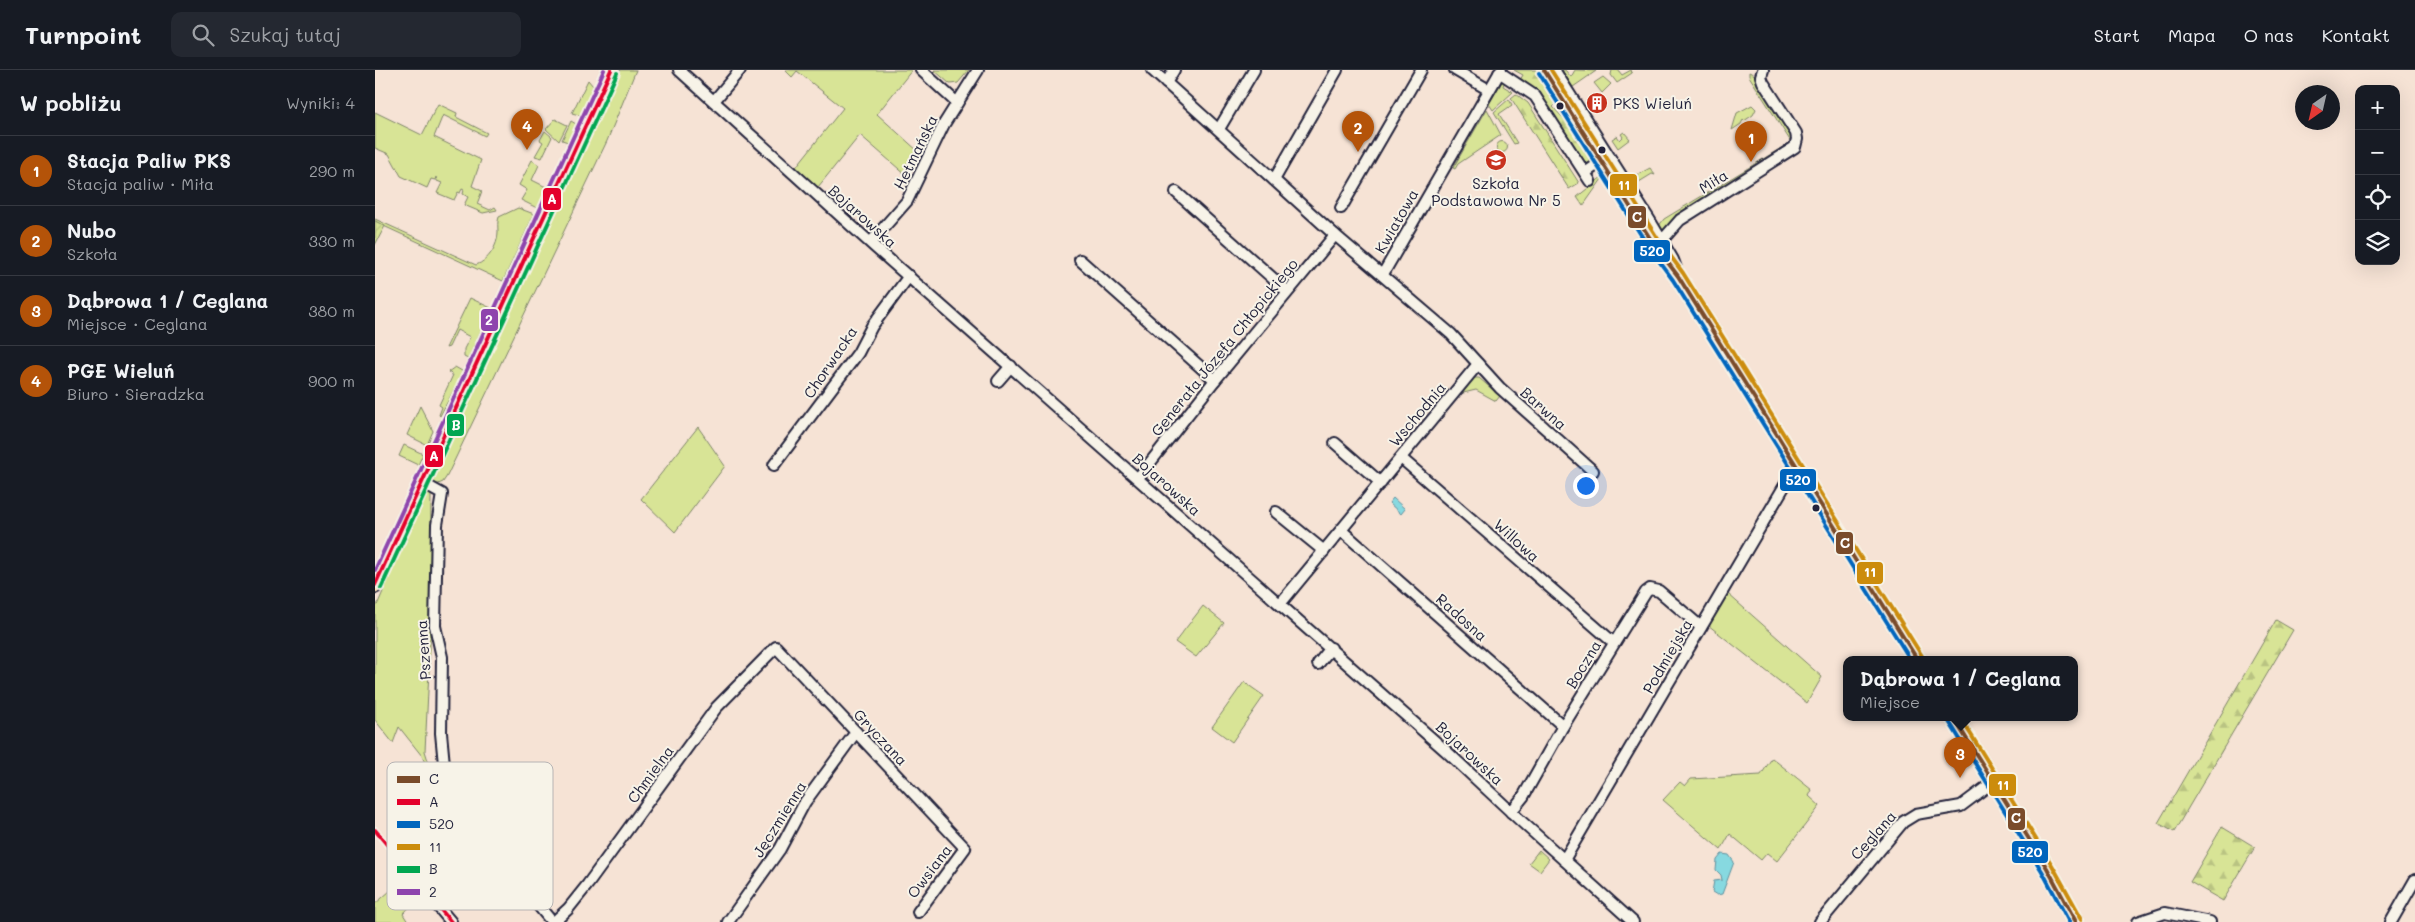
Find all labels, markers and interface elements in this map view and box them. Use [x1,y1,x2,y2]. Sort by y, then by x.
search box [171,12,521,57]
text: Turnpoint [25,19,141,50]
icon: search [189,21,217,49]
text: Szukaj tutaj [229,22,341,47]
text: Start [2094,23,2140,47]
text: Mapa [2168,23,2216,47]
text: O nas [2244,23,2294,47]
text: Kontakt [2322,23,2390,47]
north arrow [2295,85,2340,130]
map controls [2355,85,2400,265]
button: + [2355,85,2400,130]
text: W pobliżu [20,89,121,116]
building icon: PKS Wieluń [1585,91,1609,115]
text: Wyniki: 4 [286,92,355,113]
place label: PKS Wieluń [1613,93,1692,113]
unlabelled marker [1555,101,1565,111]
pin: 4 [511,109,543,150]
street label: Hetmańska [888,111,942,193]
pin: 2 [1342,111,1374,152]
pin: 1 [1735,121,1767,162]
button: − [2355,130,2400,175]
unlabelled marker [1597,145,1607,155]
text: Stacja Paliw PKS [67,148,231,173]
school or university icon: Szkoła Podstawowa Nr 5 [1484,148,1508,172]
text: 1 [32,160,40,181]
text: 290 m [309,160,355,181]
street label: Miła [1695,164,1731,198]
text: Stacja paliw · Miła [67,173,214,194]
place label: Szkoła Podstawowa Nr 5 [1431,173,1561,210]
line badge: 11 [1609,173,1638,197]
text: 11 [1618,175,1630,194]
button: locate [2355,175,2400,220]
street label: Bojarowska [825,180,901,252]
street label: Kwiatowa [1370,185,1422,257]
line badge: A [542,187,562,211]
text: A [547,189,557,208]
line badge: C [1627,205,1647,229]
text: C [1632,207,1642,226]
text: Nubo [67,218,116,243]
button: layers [2355,220,2400,265]
text: 2 [32,230,40,251]
text: 330 m [309,230,355,251]
line badge: 520 [1633,239,1671,263]
text: 520 [1639,241,1665,260]
text: Szkoła [67,243,118,264]
street label: Generała Józefa Chłopickiego [1146,254,1302,440]
text: Dąbrowa 1 / Ceglana [67,288,268,313]
text: 3 [31,300,41,321]
text: 380 m [308,300,355,321]
line badge: 2 [480,308,499,332]
text: 2 [485,310,493,329]
text: Miejsce · Ceglana [67,313,208,334]
street label: Chorwacka [799,322,861,402]
text: PGE Wieluń [67,358,174,383]
text: 4 [31,370,41,391]
text: 900 m [308,370,355,391]
street label: Wschodnia [1384,378,1450,450]
street label: Barwna [1517,382,1571,434]
text: Biuro · Sieradzka [67,383,205,404]
line badge: B [446,413,465,437]
text: B [451,415,461,434]
line badge: A [424,444,444,468]
text: A [429,446,439,465]
street label: Bojarowska [1129,448,1205,520]
line badge: 520 [1779,468,1817,492]
text: 520 [1785,470,1811,489]
your location [1573,473,1599,499]
unlabelled marker [1811,503,1821,513]
street label: Willowa [1490,514,1544,566]
line badge: C [1835,531,1854,555]
text: C [1840,533,1850,552]
line badge: 11 [1856,561,1884,585]
text: 11 [1864,562,1876,581]
street label: Radosna [1432,589,1492,645]
street label: Podmiejska [1638,615,1696,697]
street label: Pszenna [411,619,435,681]
street label: Boczna [1561,636,1605,692]
popup [1843,656,2078,721]
text: Dąbrowa 1 / Ceglana [1860,666,2061,691]
text: Miejsce [1860,691,1920,712]
street label: Gryczana [850,704,912,770]
street label: Bojarowska [1432,717,1508,789]
pin: 3 [1944,737,1976,778]
street label: Chmielna [622,741,678,807]
legend [387,762,553,910]
text: C [429,769,439,788]
line badge: 11 [1988,773,2017,797]
text: 11 [1997,775,2009,794]
street label: Jęczmienna [748,777,810,861]
text: A [429,792,439,811]
street label: Ceglana [1846,806,1900,864]
line badge: C [2007,807,2026,831]
text: C [2011,808,2021,827]
text: 520 [429,814,454,833]
text: 11 [429,837,442,856]
street label: Owsiana [902,840,956,902]
line badge: 520 [2011,840,2049,864]
text: 520 [2017,842,2043,861]
text: B [429,859,438,878]
text: 2 [429,882,437,901]

